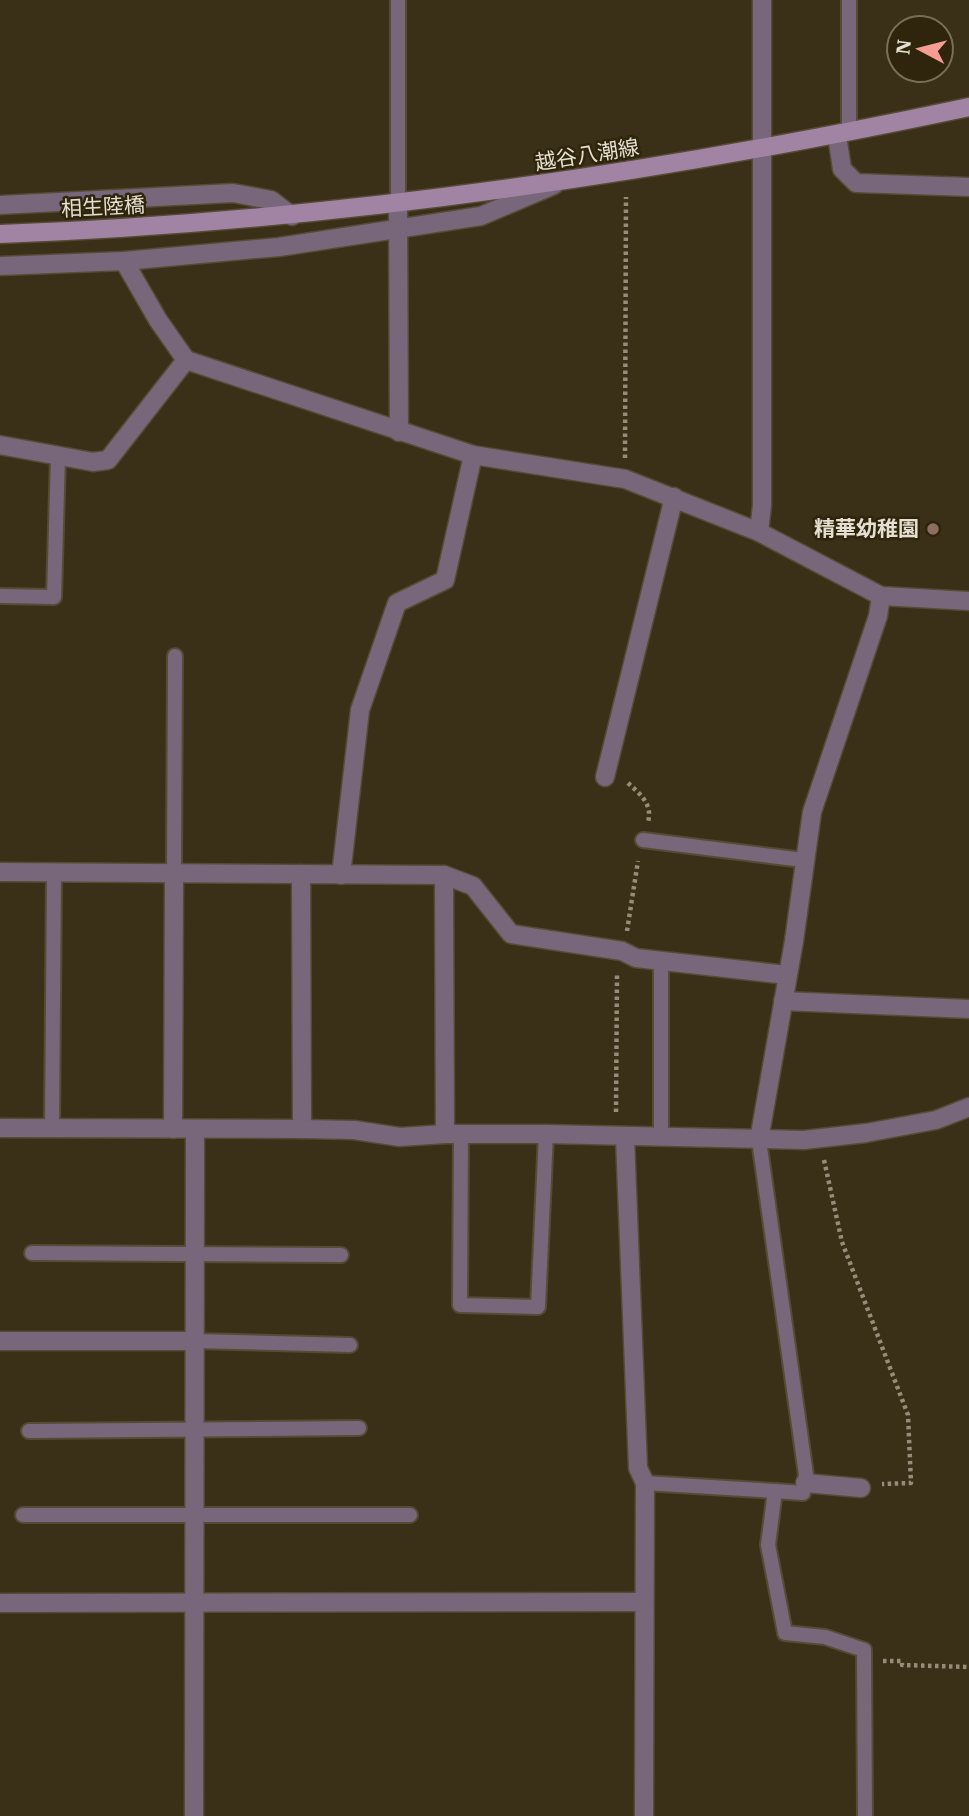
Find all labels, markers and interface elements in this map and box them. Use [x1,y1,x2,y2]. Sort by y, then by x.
north arrow [885,14,955,84]
text: N [890,38,916,56]
street label: 越谷八潮線 [533,132,641,176]
street label: 相生陸橋 [60,190,146,222]
place label: 精華幼稚園 [814,514,919,542]
marker: 精華幼稚園 [925,521,941,537]

